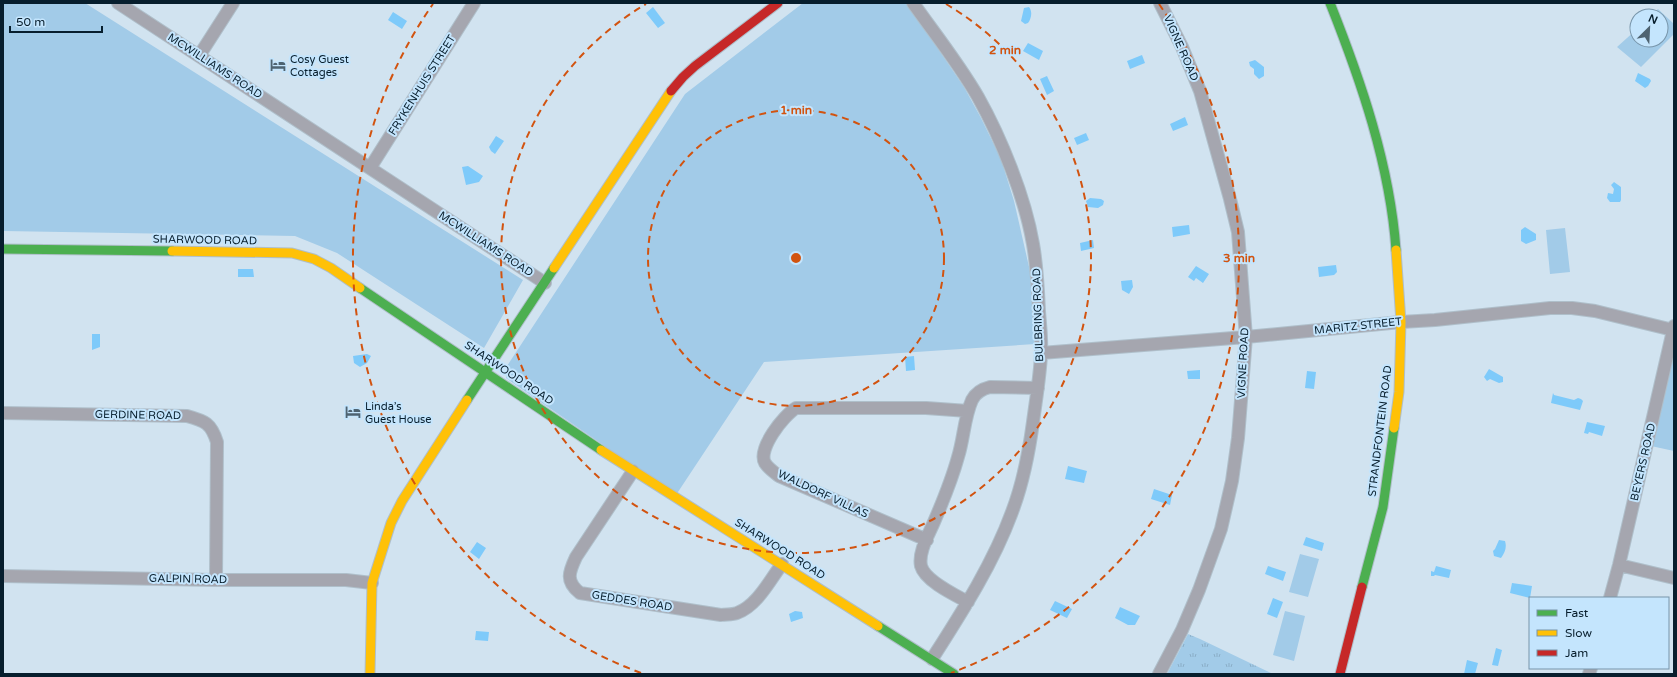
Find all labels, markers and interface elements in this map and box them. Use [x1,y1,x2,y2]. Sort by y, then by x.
scale bar [10,8,102,34]
north arrow [1629,8,1669,48]
text: N [1646,12,1660,27]
street label: VIGNE ROAD [1161,13,1201,83]
text: 50 m [16,15,45,29]
street label: MCWILLIAMS ROAD [165,31,265,101]
street label: FRYKENHUIS STREET [386,32,458,138]
text: 2 min [989,43,1021,57]
place label: Cosy Guest Cottages [290,53,349,79]
hotel icon: Cosy Guest Cottages [269,56,287,74]
text: 1 min [780,103,812,117]
street label: MCWILLIAMS ROAD [436,209,536,279]
street label: SHARWOOD ROAD [153,233,257,247]
centre of rings [789,251,803,265]
text: 3 min [1223,251,1255,265]
street label: BULBRING ROAD [1030,268,1046,362]
street label: MARITZ STREET [1314,315,1403,337]
street label: VIGNE ROAD [1235,327,1251,399]
street label: SHARWOOD ROAD [462,338,556,408]
street label: STRANDFONTEIN ROAD [1366,365,1394,497]
place label: Linda’s Guest House [365,400,432,426]
hotel icon: Linda’s Guest House [344,403,362,421]
street label: GERDINE ROAD [95,408,181,422]
street label: BEYERS ROAD [1628,422,1658,502]
street label: WALDORF VILLAS [776,467,871,521]
street label: SHARWOOD ROAD [732,516,828,582]
street label: GALPIN ROAD [149,572,227,586]
street label: GEDDES ROAD [591,588,673,614]
legend [1529,597,1669,669]
text: Fast [1565,606,1589,620]
text: Slow [1565,626,1592,640]
text: Jam [1565,646,1588,660]

